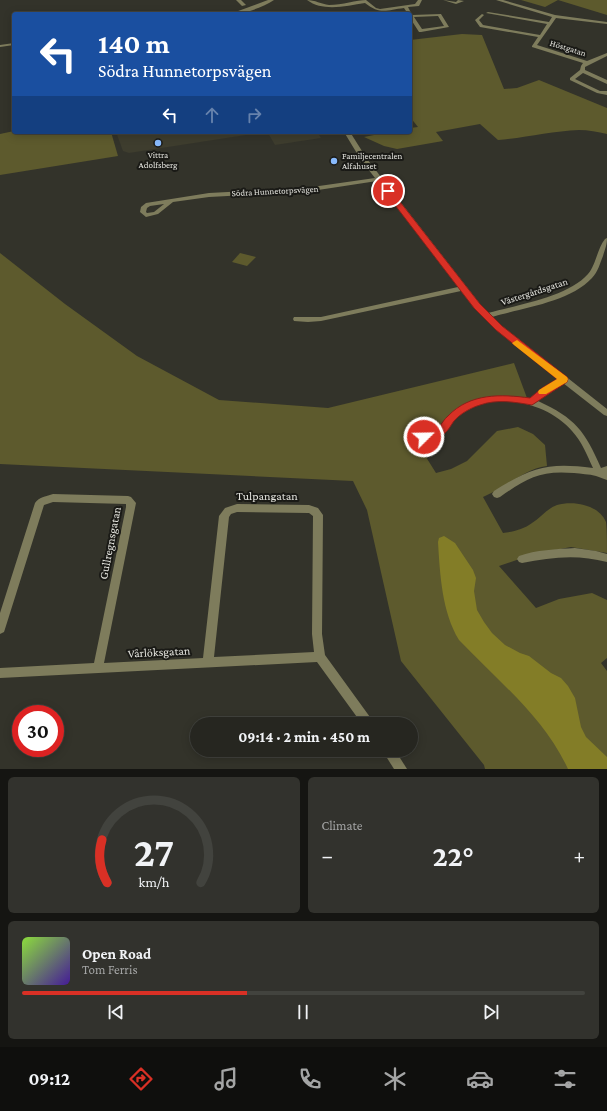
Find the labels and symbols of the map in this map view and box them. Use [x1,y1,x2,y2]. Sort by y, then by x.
street label: Höstgatan [549,38,587,58]
marker: Vittra Adolfsberg [153,138,163,148]
place label: Vittra Adolfsberg [139,150,178,170]
place label: Familjecentralen Alfahuset [342,151,403,171]
marker: Familjecentralen Alfahuset [329,156,339,166]
pin [371,174,405,208]
street label: Södra Hunnetorpsvägen [231,184,319,198]
street label: Västergårdsgatan [499,275,569,307]
position arrow [403,416,445,458]
street label: Tulpangatan [236,489,298,503]
street label: Gullregnsgatan [96,505,124,581]
street label: Vårlöksgatan [127,643,191,661]
speed limit sign: 30 [12,705,64,757]

